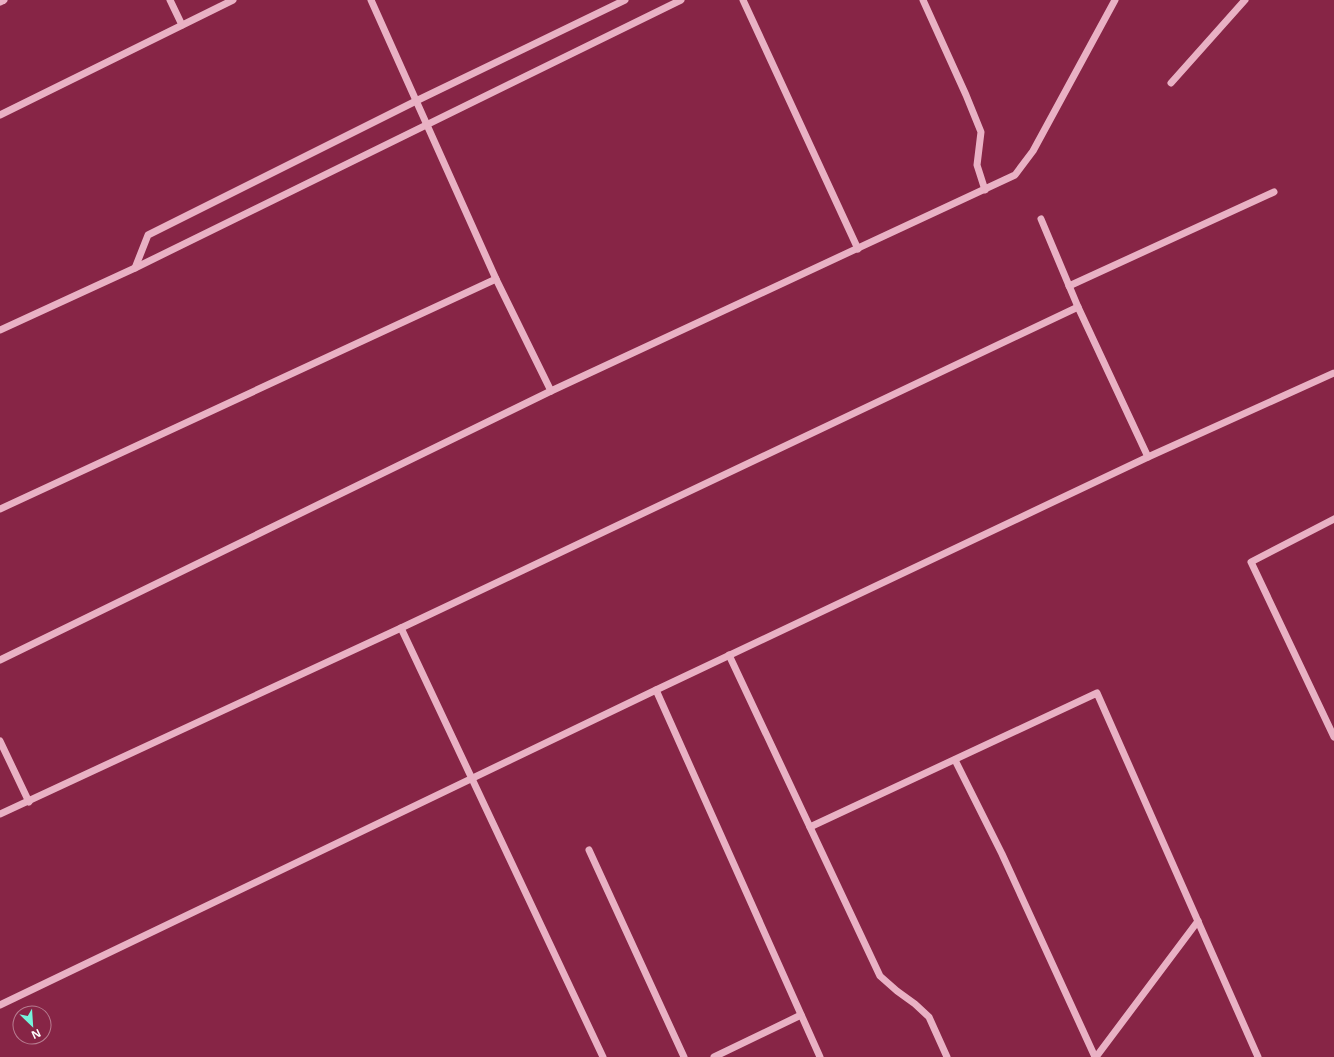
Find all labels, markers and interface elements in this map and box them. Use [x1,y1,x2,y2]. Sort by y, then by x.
north arrow [12,1005,52,1045]
text: N [29,1026,44,1043]

